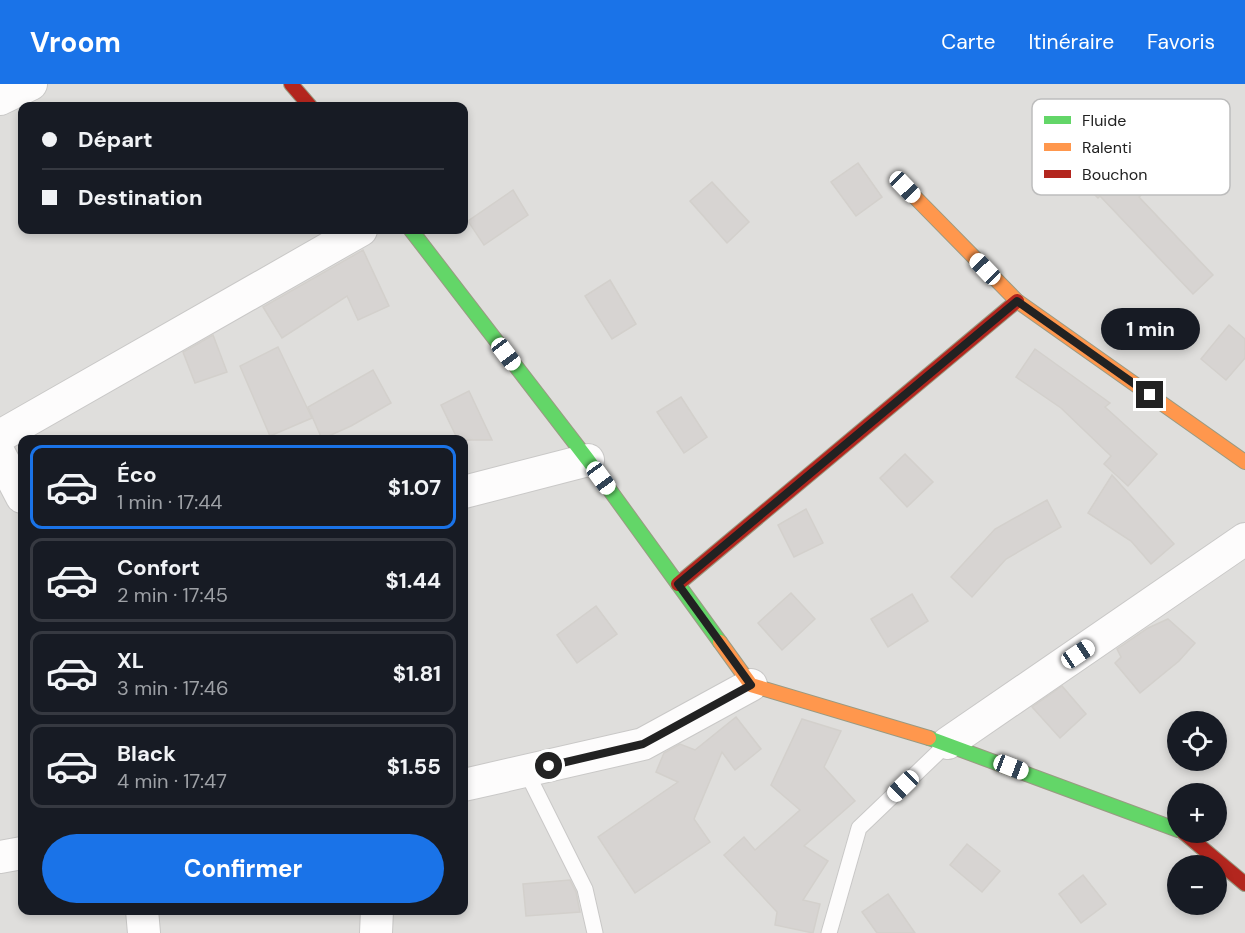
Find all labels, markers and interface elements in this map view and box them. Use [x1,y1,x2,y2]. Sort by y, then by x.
text: Vroom [30,24,121,61]
text: Carte [941,28,995,56]
text: Itinéraire [1028,28,1114,56]
text: Favoris [1147,28,1215,56]
legend [1032,99,1230,195]
text: Fluide [1082,110,1126,131]
text: Départ [78,125,153,154]
text: Ralenti [1082,137,1132,158]
text: Bouchon [1082,164,1147,185]
car [886,168,924,206]
text: Destination [78,183,203,212]
car [966,250,1004,288]
callout: 1 min [1100,308,1200,350]
text: 1 min [1126,316,1175,342]
car [488,334,524,374]
route end [1136,381,1163,408]
car [583,458,619,498]
icon: car [45,460,99,514]
text: Éco [117,460,157,489]
text: $1.07 [388,473,441,502]
text: 1 min · 17:44 [117,489,223,515]
icon: car [45,553,99,607]
text: Confort [117,553,200,582]
text: $1.44 [386,566,441,595]
text: 2 min · 17:45 [117,582,228,608]
car [1058,636,1098,672]
icon: car [45,646,99,700]
text: XL [117,646,144,675]
text: $1.81 [393,659,441,688]
text: 3 min · 17:46 [117,675,229,701]
map controls [1167,711,1227,915]
button: locate [1167,711,1227,771]
icon: car [45,739,99,793]
text: Black [117,739,176,768]
text: $1.55 [387,752,441,781]
route start [535,752,562,779]
car [991,752,1031,782]
car [884,767,922,805]
text: 4 min · 17:47 [117,768,227,794]
button: + [1167,783,1227,843]
button: Confirmer [42,834,444,903]
button: − [1167,855,1227,915]

